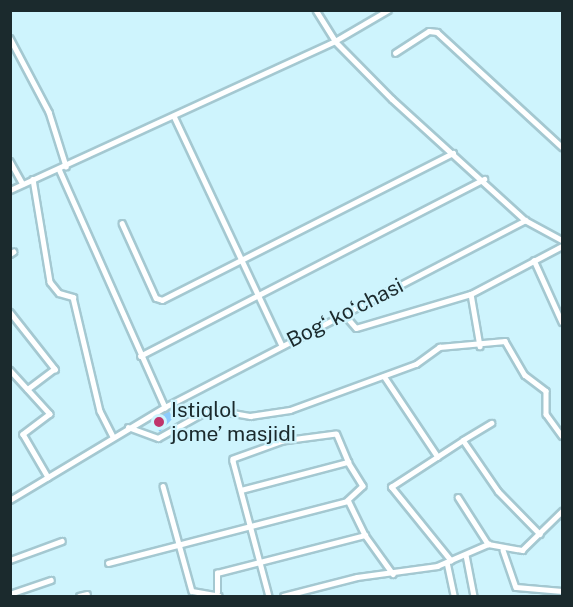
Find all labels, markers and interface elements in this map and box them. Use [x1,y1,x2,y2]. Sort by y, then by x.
street label: Bogʻ koʻchasi [283,273,407,353]
place label: Istiqlol jome’ masjidi [171,397,296,447]
marker: Istiqlol jome’ masjidi [152,415,166,429]

